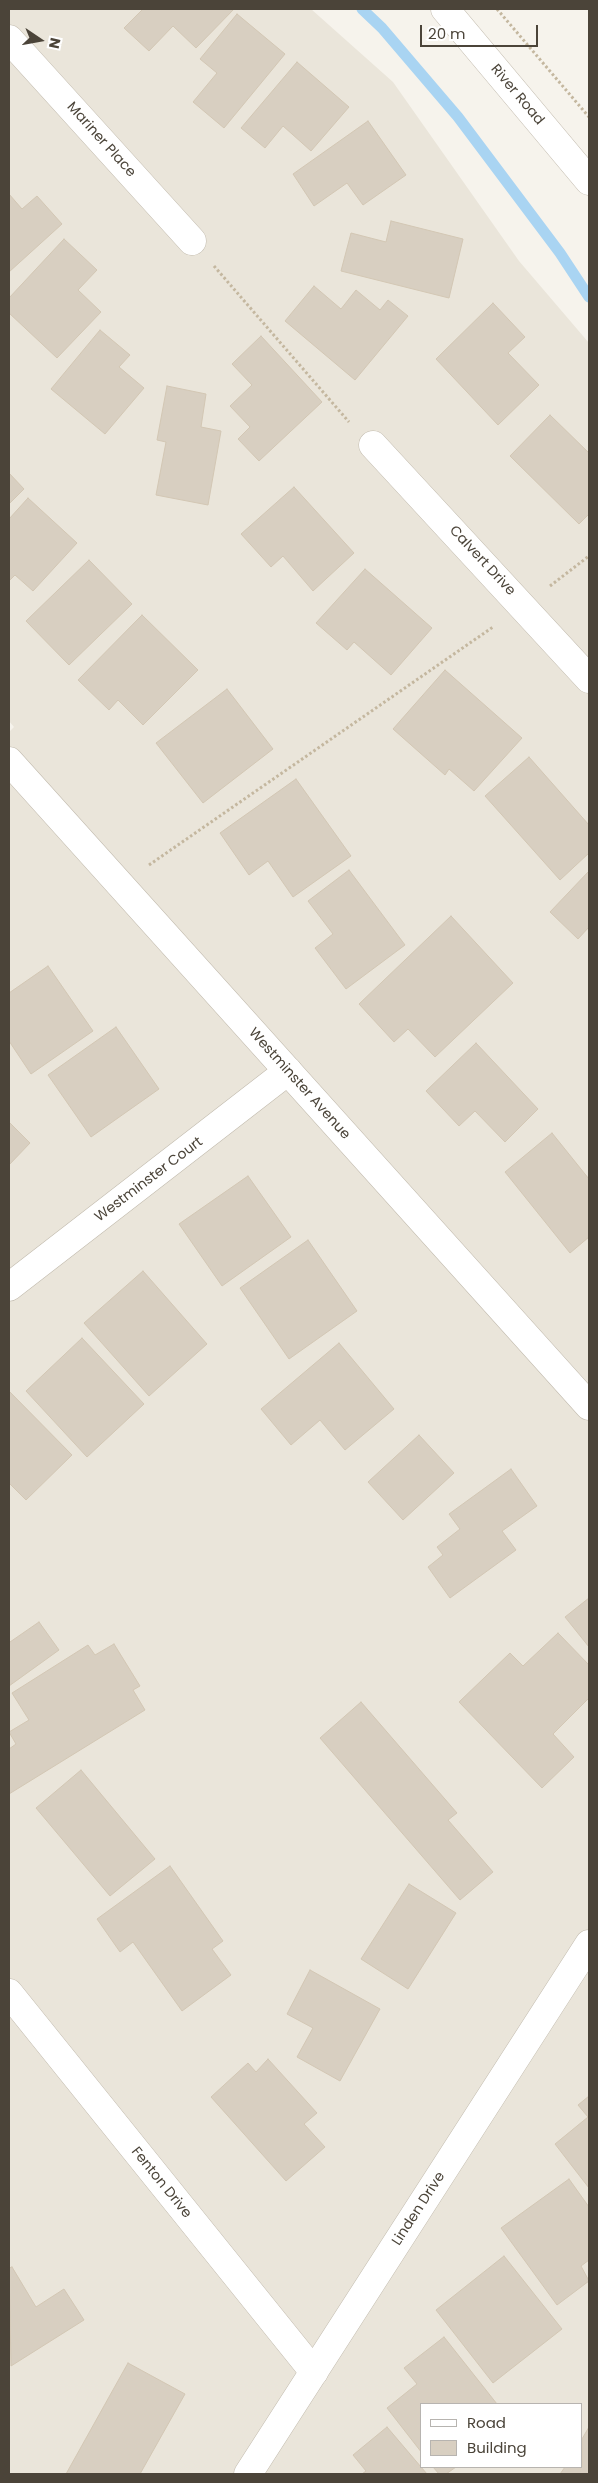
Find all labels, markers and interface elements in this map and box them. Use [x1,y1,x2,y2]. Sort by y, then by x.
north arrow [15,15,65,65]
scale bar [423,15,540,47]
text: 20 m [428,23,466,44]
text: N [44,36,66,50]
street label: River Road [487,61,547,129]
street label: Mariner Place [63,99,139,181]
street label: Calvert Drive [445,523,519,599]
street label: Westminster Avenue [245,1025,353,1143]
street label: Westminster Court [92,1134,206,1226]
street label: Fenton Drive [127,2144,195,2222]
street label: Linden Drive [389,2169,449,2249]
legend [420,2403,583,2468]
text: Road [467,2412,506,2433]
text: Building [467,2437,527,2458]

